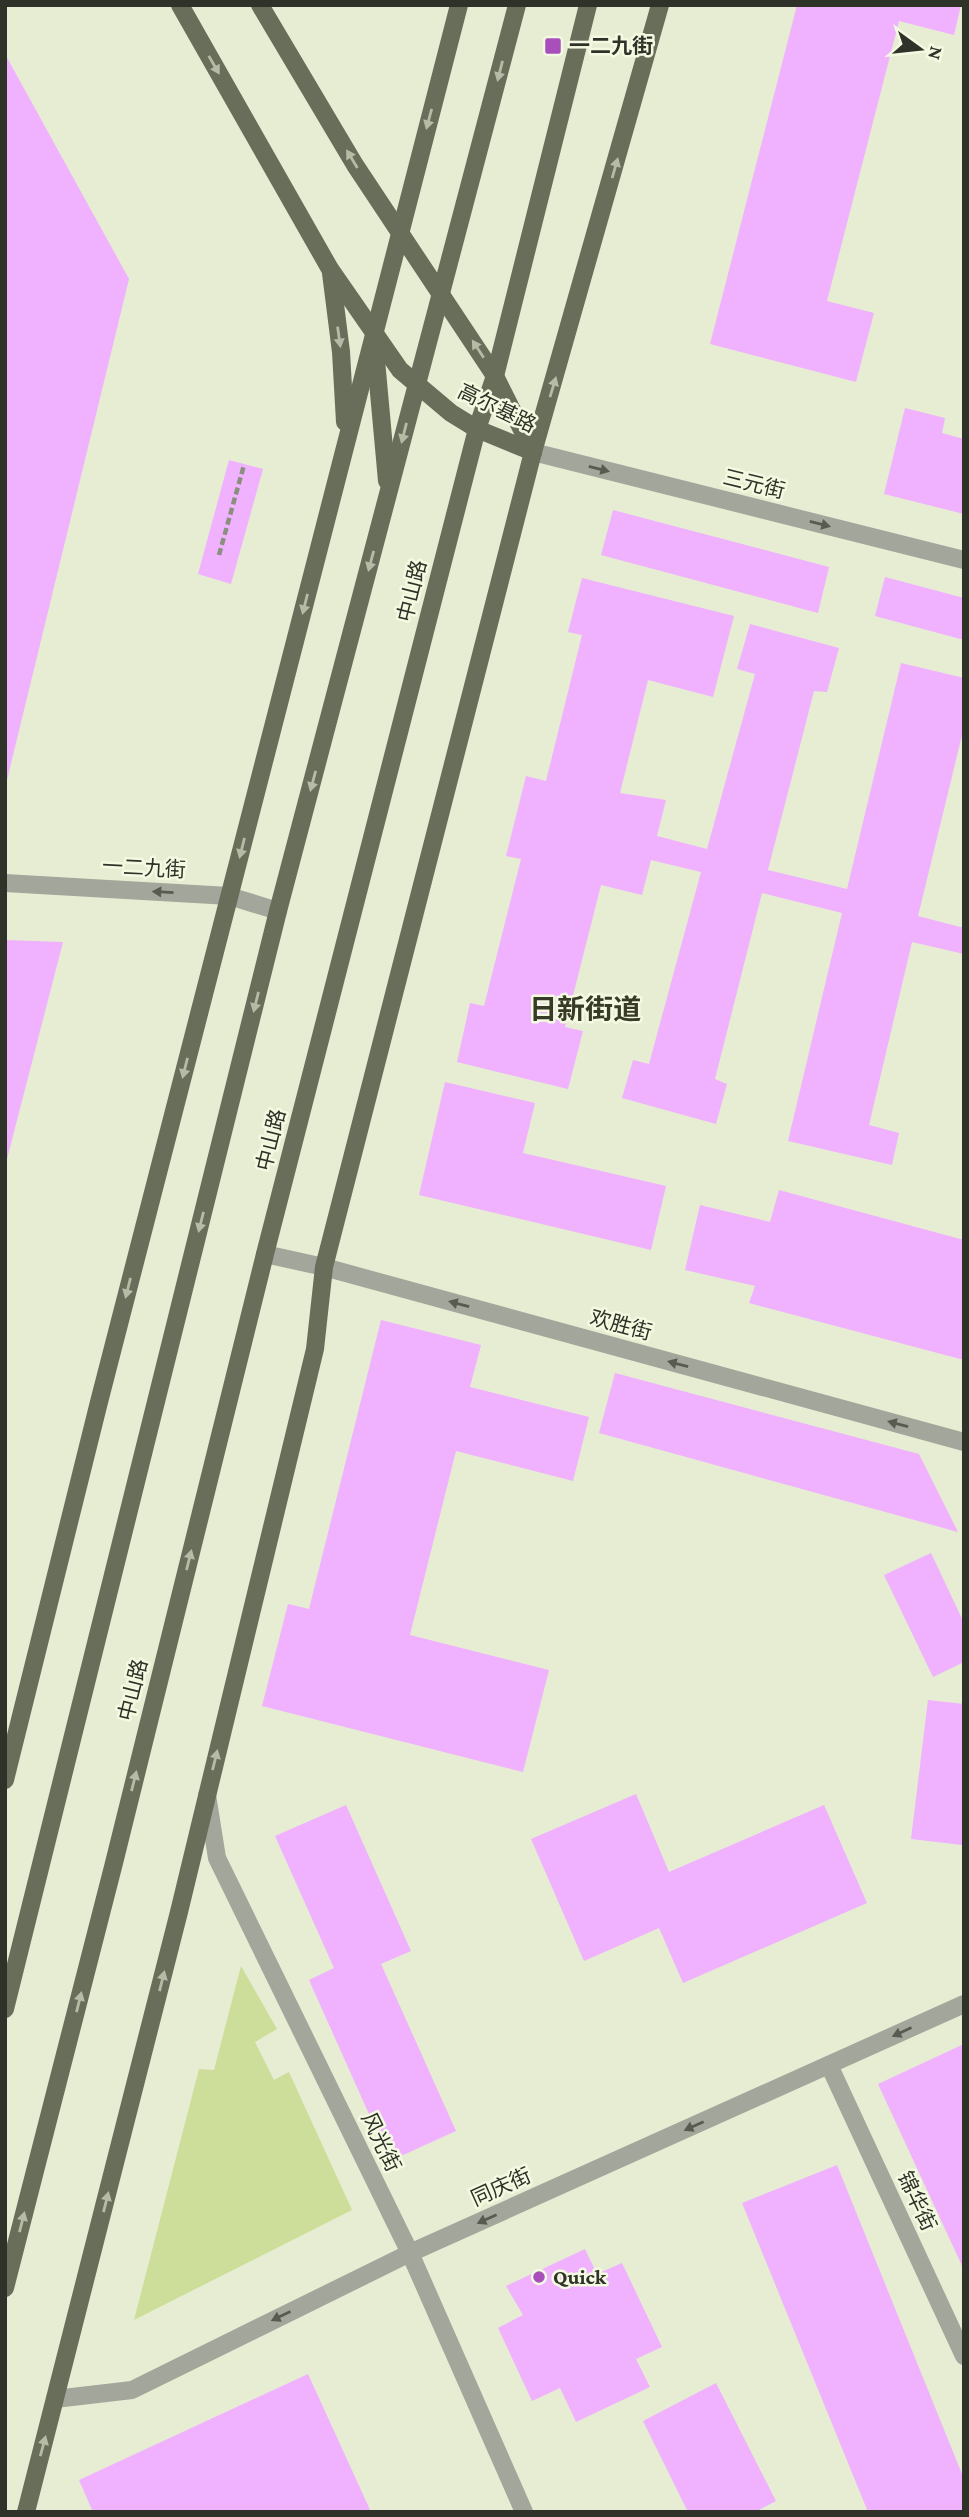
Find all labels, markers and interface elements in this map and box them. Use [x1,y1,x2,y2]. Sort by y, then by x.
north arrow [885,14,955,84]
place label: 一二九街 [569,34,653,58]
marker: 一二九街 [543,36,563,56]
text: N [924,44,948,62]
one-way arrow [208,55,220,74]
one-way arrow [494,60,505,82]
one-way arrow [424,109,434,130]
one-way arrow [346,150,359,169]
one-way arrow [610,157,620,178]
one-way arrow [334,326,345,348]
one-way arrow [471,339,484,359]
one-way arrow [549,376,559,397]
street label: 高尔基路 [454,379,540,437]
one-way arrow [398,422,409,444]
one-way arrow [588,464,610,475]
street label: 三元街 [721,465,787,503]
one-way arrow [809,519,831,530]
one-way arrow [365,551,376,573]
street label: 中山路 [393,558,431,624]
one-way arrow [299,593,310,615]
one-way arrow [307,770,318,792]
one-way arrow [236,837,247,859]
street label: 一二九街 [101,854,187,882]
one-way arrow [152,886,174,897]
one-way arrow [250,991,261,1013]
district label: 日新街道 [529,994,641,1025]
one-way arrow [179,1057,190,1079]
street label: 中山路 [252,1107,290,1173]
one-way arrow [195,1211,206,1233]
one-way arrow [122,1278,133,1300]
one-way arrow [448,1298,470,1309]
street label: 欢胜街 [587,1305,655,1345]
one-way arrow [667,1358,689,1369]
one-way arrow [887,1418,909,1429]
one-way arrow [184,1549,195,1571]
street label: 中山路 [114,1657,152,1723]
one-way arrow [210,1749,221,1771]
one-way arrow [129,1770,140,1792]
one-way arrow [157,1970,168,1992]
one-way arrow [74,1990,85,2012]
one-way arrow [892,2026,912,2038]
street label: 风光街 [356,2108,406,2176]
one-way arrow [684,2120,704,2132]
street label: 同庆街 [467,2163,535,2211]
street label: 锦华街 [893,2167,941,2235]
one-way arrow [101,2190,112,2212]
one-way arrow [17,2211,28,2233]
one-way arrow [476,2214,497,2225]
place label: Quick [553,2265,607,2289]
marker: Quick [531,2269,547,2285]
one-way arrow [271,2311,291,2322]
one-way arrow [38,2435,49,2457]

